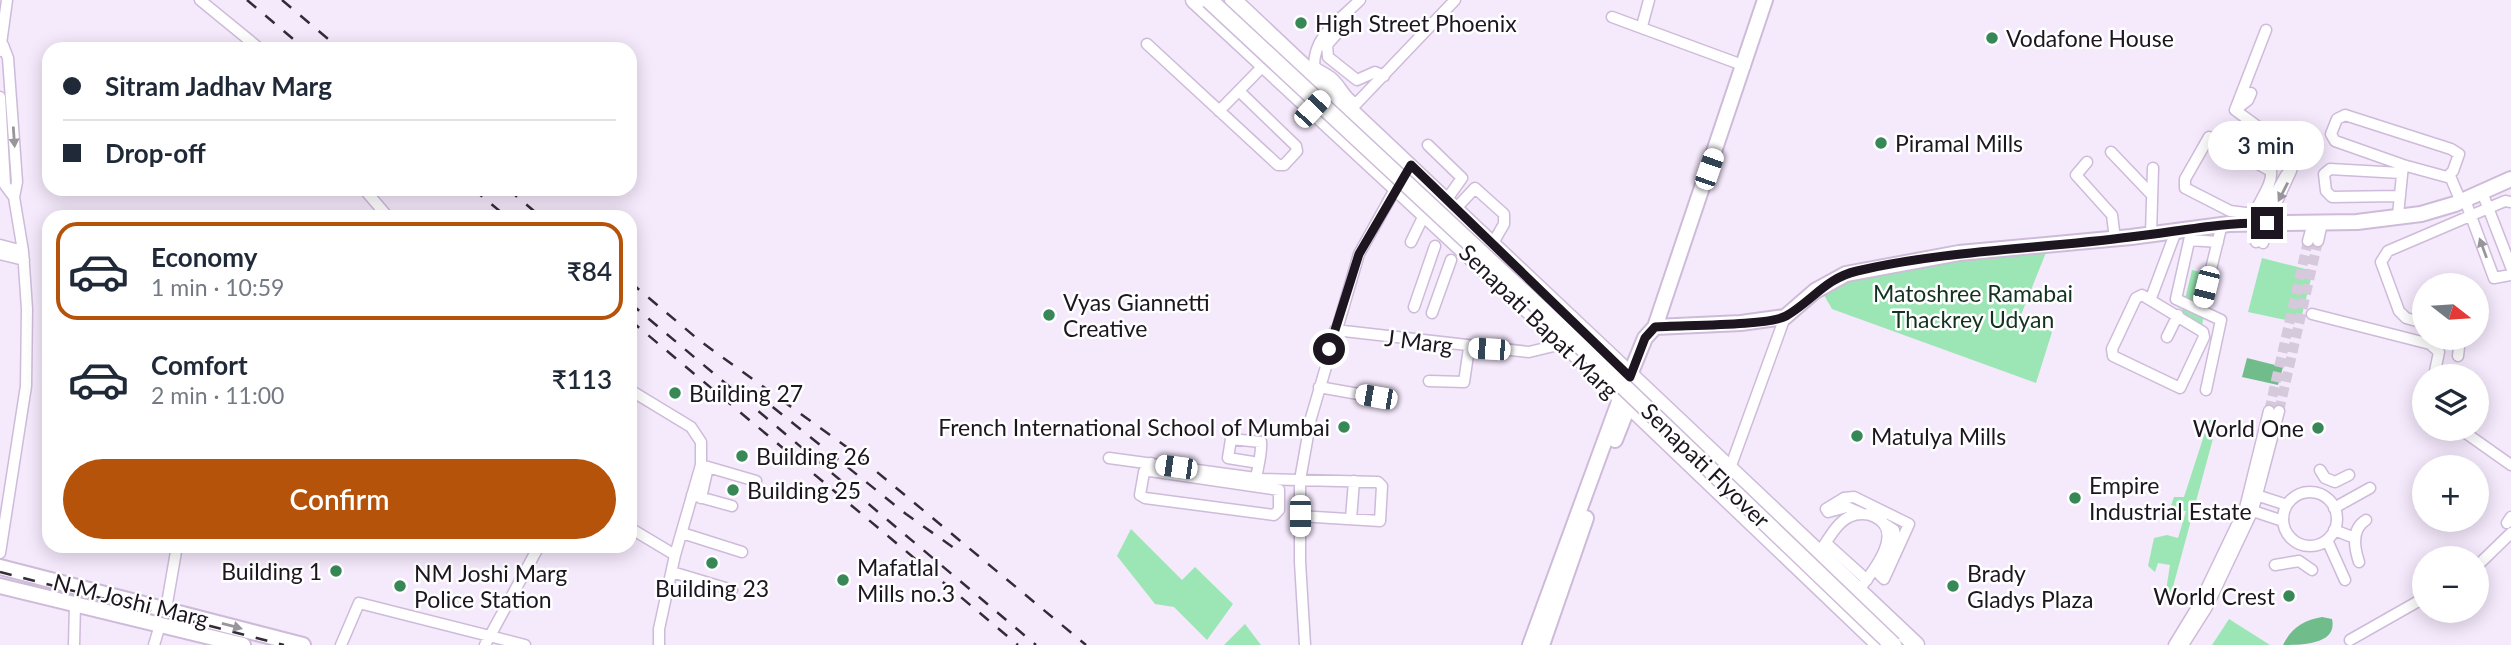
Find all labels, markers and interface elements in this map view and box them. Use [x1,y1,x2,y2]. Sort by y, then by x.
place label: High Street Phoenix [1315,9,1517,37]
marker: High Street Phoenix [1293,15,1309,31]
place label: Vodafone House [2006,24,2174,52]
marker: Vodafone House [1984,30,2000,46]
text: Sitram Jadhav Marg [105,70,332,102]
car [1290,86,1335,132]
callout: 3 min [2209,122,2325,170]
one-way arrow [9,126,20,148]
place label: Piramal Mills [1895,129,2023,157]
text: 3 min [2238,131,2294,159]
marker: Piramal Mills [1873,135,1889,151]
text: Drop-off [105,137,206,169]
car [1693,146,1726,192]
one-way arrow [2278,182,2290,202]
route end [2251,207,2283,239]
one-way arrow [2477,237,2488,258]
street label: Senapati Bapat Marg [1454,238,1624,404]
icon: car [67,240,130,303]
text: Economy [151,241,257,273]
text: ₹84 [567,255,612,287]
car [2191,264,2222,310]
text: 1 min · 10:59 [151,273,284,301]
north arrow [2412,273,2488,350]
map controls [2412,273,2489,623]
park label: Matoshree Ramabai Thackrey Udyan [1873,279,2073,333]
place label: Vyas Giannetti Creative [1063,288,1210,342]
marker: Vyas Giannetti Creative [1041,307,1057,323]
street label: J Marg [1383,323,1455,359]
route start [1313,333,1345,365]
car [1468,337,1511,361]
icon: car [67,348,130,411]
text: Comfort [151,349,248,381]
text: ₹113 [552,363,612,395]
button: layers [2412,364,2489,441]
place label: Building 27 [689,379,803,407]
text: 2 min · 11:00 [151,381,284,409]
car [1354,383,1399,411]
marker: Building 27 [667,385,683,401]
street label: Senapati Flyover [1636,397,1776,534]
place label: French International School of Mumbai [938,413,1330,441]
place label: World One [2193,414,2304,442]
marker: French International School of Mumbai [1336,419,1352,435]
marker: World One [2310,420,2326,436]
place label: Matulya Mills [1871,422,2006,450]
marker: Matulya Mills [1849,428,1865,444]
place label: Building 26 [756,442,870,470]
marker: Building 26 [734,448,750,464]
car [1154,454,1199,480]
button: + [2412,455,2489,532]
button: Confirm [63,459,616,539]
place label: Empire Industrial Estate [2089,471,2252,525]
place label: Building 25 [747,476,861,504]
marker: Building 25 [725,482,741,498]
marker: Empire Industrial Estate [2067,490,2083,506]
car [1290,495,1311,537]
button: − [2412,546,2489,623]
place label: Mafatlal Mills no.3 [857,553,955,607]
marker: Building 23 [704,555,720,571]
place label: Building 1 [221,557,322,585]
place label: NM Joshi Marg Police Station [414,559,567,613]
place label: Brady Gladys Plaza [1967,559,2093,613]
marker: Building 1 [328,563,344,579]
street label: N M Joshi Marg [50,567,212,633]
marker: Mafatlal Mills no.3 [835,572,851,588]
place label: Building 23 [655,574,769,602]
marker: NM Joshi Marg Police Station [392,578,408,594]
marker: Brady Gladys Plaza [1945,578,1961,594]
place label: World Crest [2153,582,2276,610]
marker: World Crest [2281,588,2297,604]
one-way arrow [222,622,243,632]

